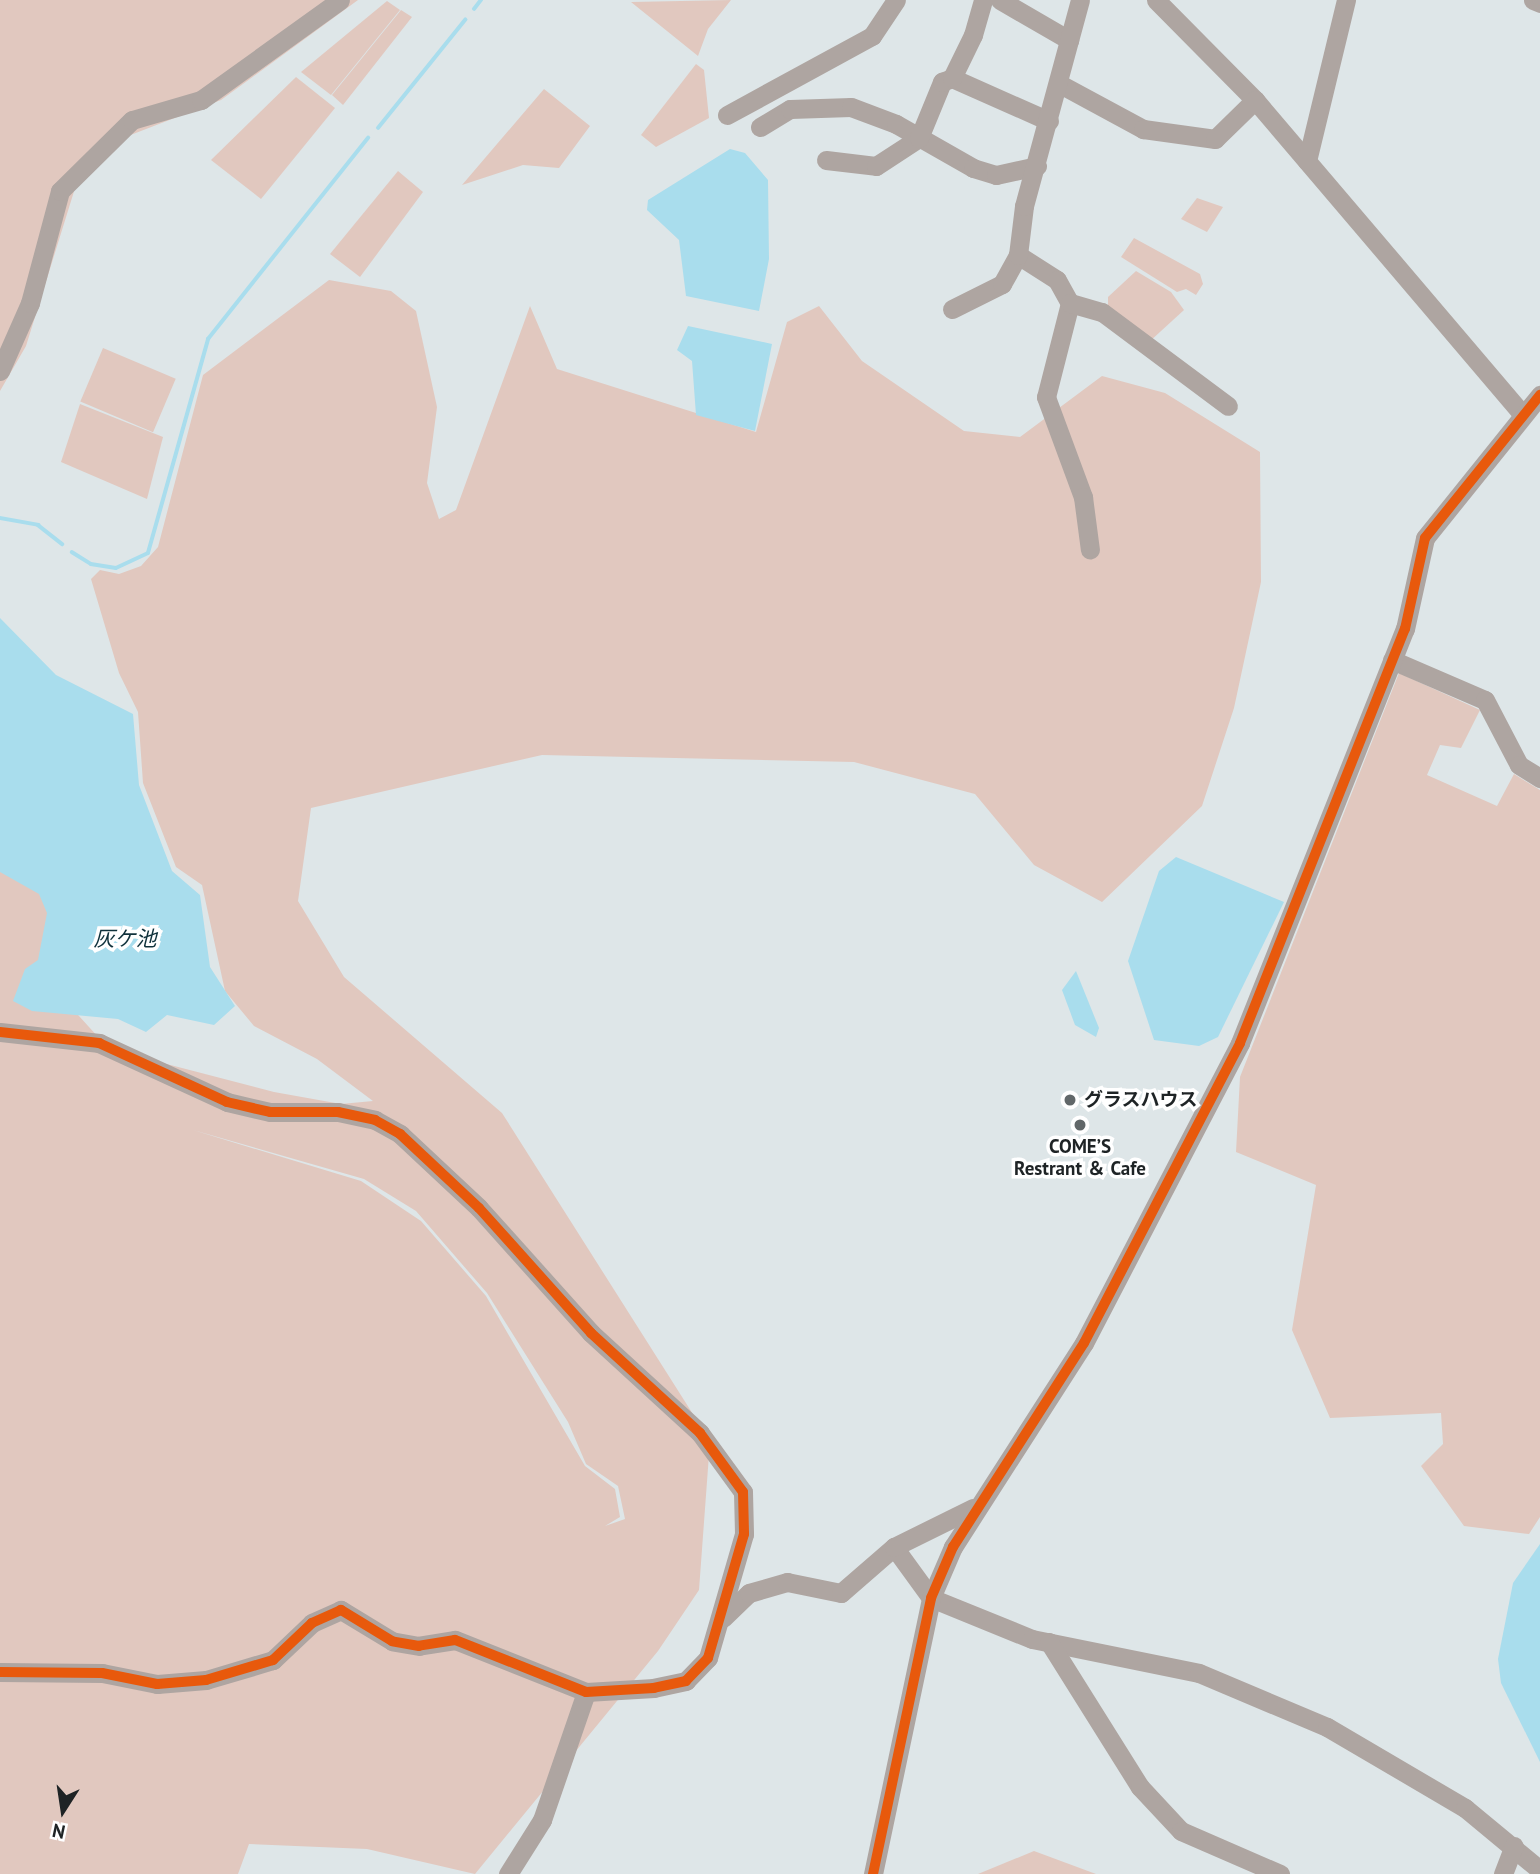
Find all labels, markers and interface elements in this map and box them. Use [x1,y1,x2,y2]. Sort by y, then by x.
water label: 灰ケ池 [94,926,156,952]
place label: グラスハウス [1084,1089,1198,1111]
marker: グラスハウス [1062,1092,1078,1108]
marker: COME’S Restrant ＆ Cafe [1072,1117,1088,1133]
place label: COME’S Restrant ＆ Cafe [1014,1136,1146,1180]
north arrow [28,1776,98,1846]
text: N [50,1819,67,1845]

